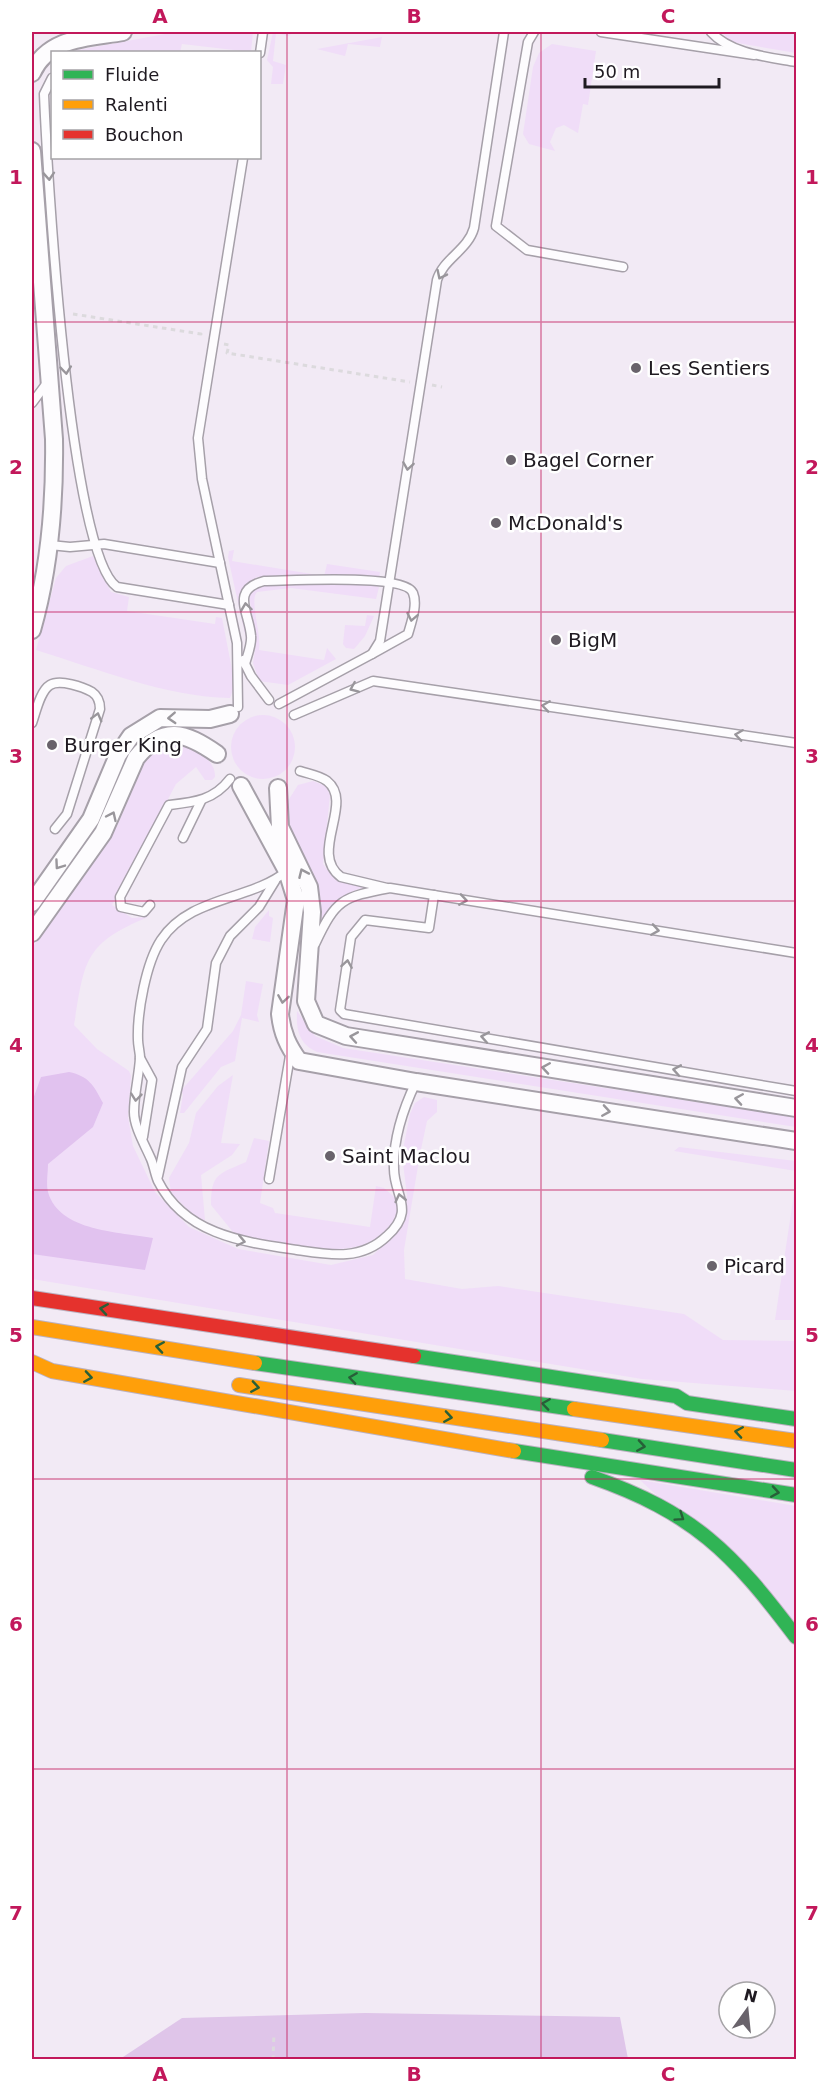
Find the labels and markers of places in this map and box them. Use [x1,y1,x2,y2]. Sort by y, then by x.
place label: Les Sentiers [648,356,770,380]
marker: Les Sentiers [629,361,643,375]
place label: Bagel Corner [523,448,654,472]
marker: Bagel Corner [504,453,518,467]
place label: McDonald's [508,511,623,535]
marker: McDonald's [489,516,503,530]
place label: BigM [568,628,617,652]
marker: BigM [549,633,563,647]
place label: Burger King [64,733,182,757]
marker: Burger King [45,738,59,752]
place label: Saint Maclou [342,1144,470,1168]
marker: Saint Maclou [323,1149,337,1163]
place label: Picard [724,1254,785,1278]
marker: Picard [705,1259,719,1273]

